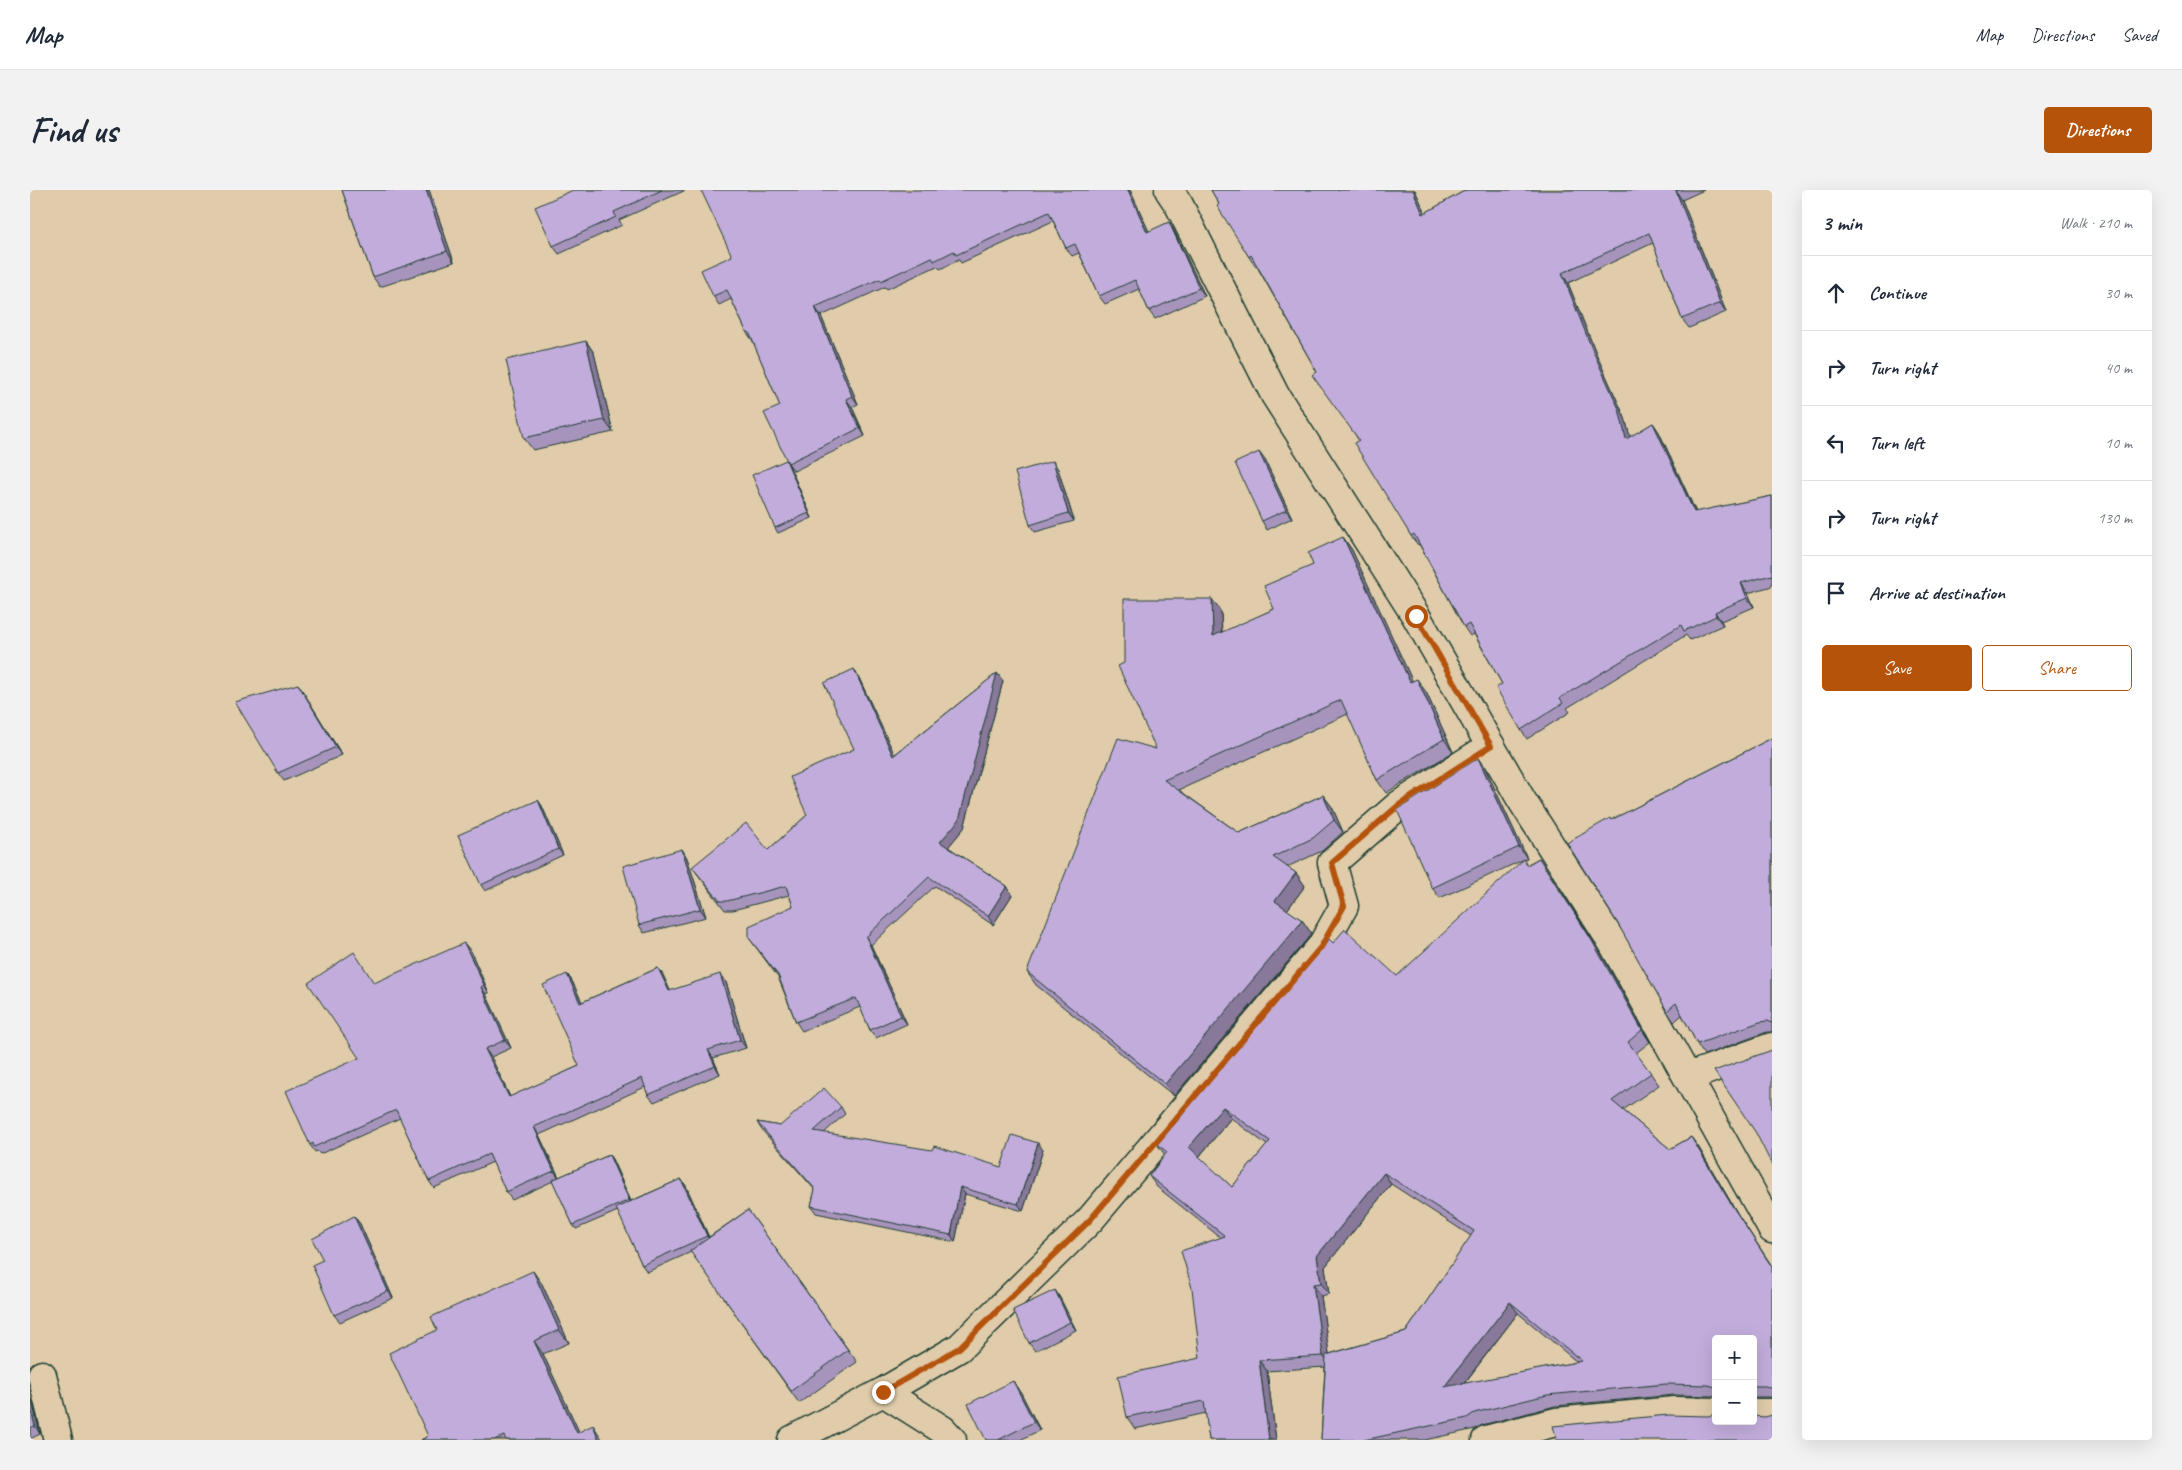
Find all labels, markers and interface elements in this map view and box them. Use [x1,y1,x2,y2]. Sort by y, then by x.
text: Map [25,20,62,50]
text: Map [1976,24,2003,46]
text: Directions [2031,24,2094,46]
text: Saved [2122,24,2157,46]
button: Directions [2044,107,2152,153]
text: Find us [30,108,117,153]
text: 3 min [1822,210,1862,236]
text: Walk · 210 m [2060,213,2132,233]
icon: ahead [1822,279,1850,307]
text: Continue [1869,281,1926,305]
text: 30 m [2105,283,2132,303]
icon: right [1822,354,1850,382]
text: Turn right [1869,356,1936,380]
text: 40 m [2105,358,2132,378]
icon: left [1822,429,1850,457]
text: Turn left [1869,431,1924,455]
text: 10 m [2105,433,2132,453]
icon: right [1822,504,1850,532]
text: Turn right [1869,506,1936,530]
text: 130 m [2098,508,2132,528]
icon: arrive [1822,579,1850,607]
text: Arrive at destination [1869,581,2005,605]
route start [1405,605,1428,628]
button: Save [1822,645,1972,691]
button: Share [1982,645,2132,691]
map controls [1712,1335,1757,1425]
button: + [1712,1335,1757,1380]
button: − [1712,1380,1757,1425]
route end [872,1381,895,1404]

